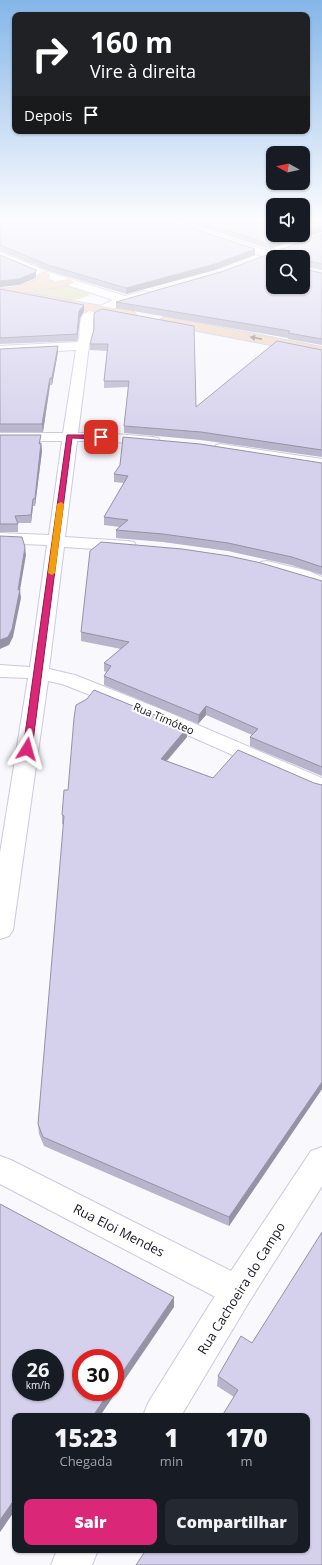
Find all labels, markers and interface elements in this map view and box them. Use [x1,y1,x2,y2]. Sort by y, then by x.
text: 160 m [90,23,173,61]
icon: right [24,28,76,80]
text: Vire à direita [90,59,196,83]
icon: arrive [80,104,102,126]
text: Depois [24,105,72,125]
north arrow [266,146,310,190]
map controls [266,146,310,294]
button: sound [266,198,310,242]
button: search [266,250,310,294]
one-way arrow [250,335,262,341]
pin [84,420,118,454]
icon: arrive [90,426,112,448]
street label: Rua Timóteo [131,698,197,738]
position arrow [6,728,48,770]
street label: Rua Eloi Mendes [70,1199,168,1261]
street label: Rua Cachoeira do Campo [193,1218,289,1358]
speed limit sign: 30 [72,1349,124,1401]
text: 26 [27,1356,49,1383]
text: km/h [26,1378,50,1392]
text: 15:23 [54,1421,118,1454]
text: 1 [164,1421,179,1454]
text: 170 [225,1421,268,1454]
text: Chegada [59,1452,112,1470]
text: min [160,1452,183,1470]
text: m [241,1452,253,1470]
button: Sair [24,1499,157,1545]
button: Compartilhar [165,1499,298,1545]

